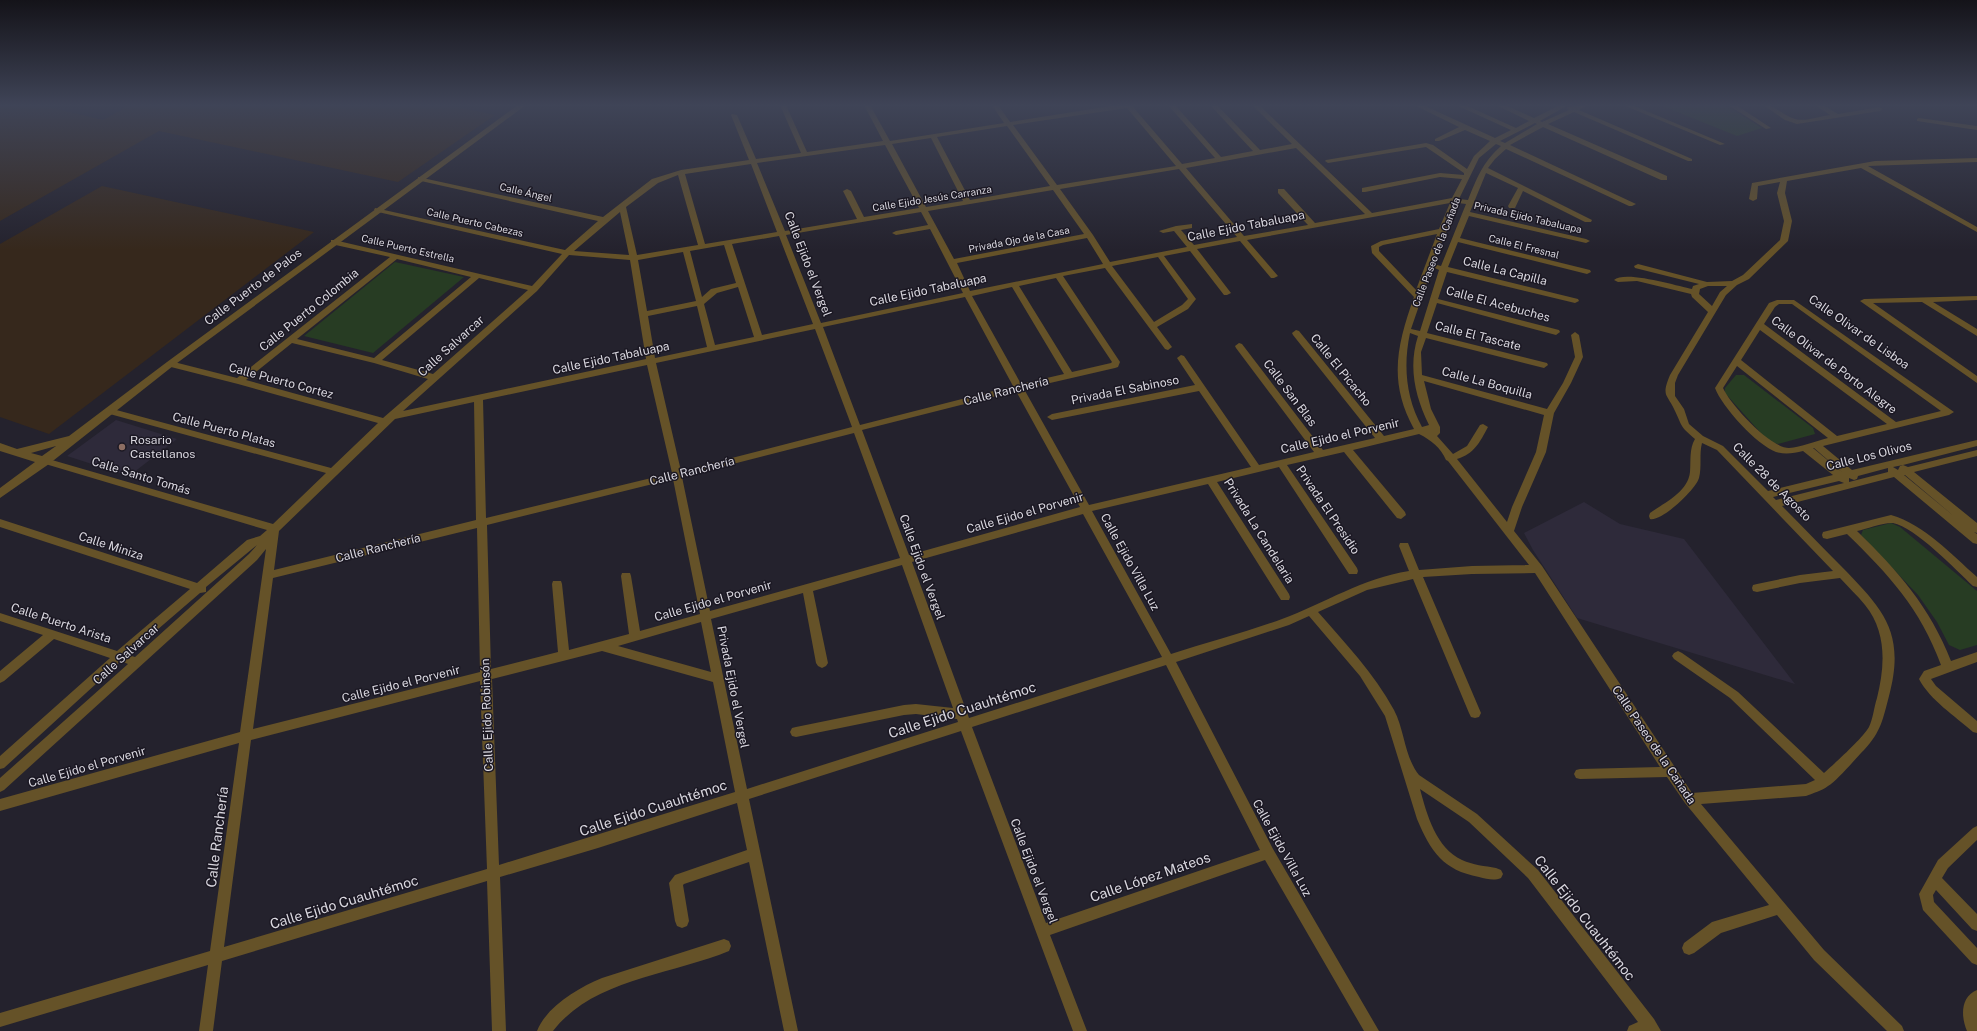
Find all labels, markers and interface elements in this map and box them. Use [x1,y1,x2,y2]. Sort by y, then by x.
street label: Calle Ángel [499,180,553,204]
street label: Calle Ejido Jesús Carranza [871,183,993,213]
street label: Calle Paseo de la Cañada [1410,195,1462,309]
street label: Privada Ejido Tabaluapa [1473,199,1583,235]
street label: Calle Puerto Cabezas [426,205,524,239]
street label: Calle Ejido Tabaluapa [1186,208,1306,244]
street label: Calle Ejido el Vergel [782,210,835,319]
street label: Privada Ojo de la Casa [967,223,1071,255]
street label: Calle Puerto Estrella [360,231,456,265]
street label: Calle El Fresnal [1487,231,1561,261]
street label: Calle Puerto de Palos [202,246,304,328]
street label: Calle La Capilla [1461,254,1549,288]
street label: Calle Puerto Colombia [257,266,361,354]
street label: Calle Ejido Tabaluapa [868,271,988,309]
street label: Calle El Acebuches [1444,283,1552,325]
street label: Calle Olivar de Lisboa [1806,292,1912,372]
street label: Calle Salvarcar [415,312,487,379]
street label: Calle Olivar de Porto Alegre [1768,313,1900,417]
street label: Calle El Tascate [1433,319,1523,354]
street label: Calle El Picacho [1308,331,1375,409]
street label: Calle Ejido Tabaluapa [551,339,671,377]
street label: Calle San Blas [1260,357,1320,429]
street label: Calle Puerto Cortez [227,360,335,402]
street label: Calle La Boquilla [1440,364,1534,402]
street label: Privada El Sabinoso [1070,373,1180,407]
street label: Calle Ranchería [962,374,1050,408]
street label: Calle Puerto Platas [171,410,277,450]
street label: Calle Ejido el Porvenir [1279,415,1401,456]
place label: Rosario Castellanos [130,433,195,461]
street label: Calle Los Olivos [1825,439,1913,473]
street label: Calle 28 de Agosto [1730,440,1814,524]
marker: Rosario Castellanos [117,442,127,452]
street label: Calle Santo Tomás [90,454,192,498]
street label: Calle Ranchería [648,454,736,488]
street label: Privada El Presidio [1293,463,1363,557]
street label: Privada La Candelaria [1221,476,1297,586]
street label: Calle Ejido el Porvenir [965,489,1086,536]
street label: Calle Ejido Villa Luz [1098,511,1163,613]
street label: Calle Ejido el Vergel [896,512,948,622]
street label: Calle Miniza [77,529,145,563]
street label: Calle Ranchería [334,531,422,565]
street label: Calle Ejido el Porvenir [653,577,774,624]
street label: Calle Puerto Arista [9,600,113,646]
street label: Calle Salvarcar [90,620,162,687]
street label: Privada Ejido el Vergel [714,625,752,750]
street label: Calle Ejido Robinsón [478,658,496,772]
street label: Calle Ejido el Porvenir [340,662,462,705]
street label: Calle Ejido Cuauhtémoc [886,679,1038,741]
street label: Calle Paseo de la Cañada [1609,683,1699,807]
street label: Calle Ejido el Porvenir [27,743,148,790]
street label: Calle Ejido Cuauhtémoc [577,777,729,839]
street label: Calle Ranchería [203,786,231,888]
street label: Calle Ejido Villa Luz [1250,797,1315,899]
street label: Calle Ejido el Vergel [1008,817,1061,926]
street label: Calle López Mateos [1088,849,1212,905]
street label: Calle Ejido Cuauhtémoc [1531,852,1639,984]
street label: Calle Ejido Cuauhtémoc [268,872,420,932]

